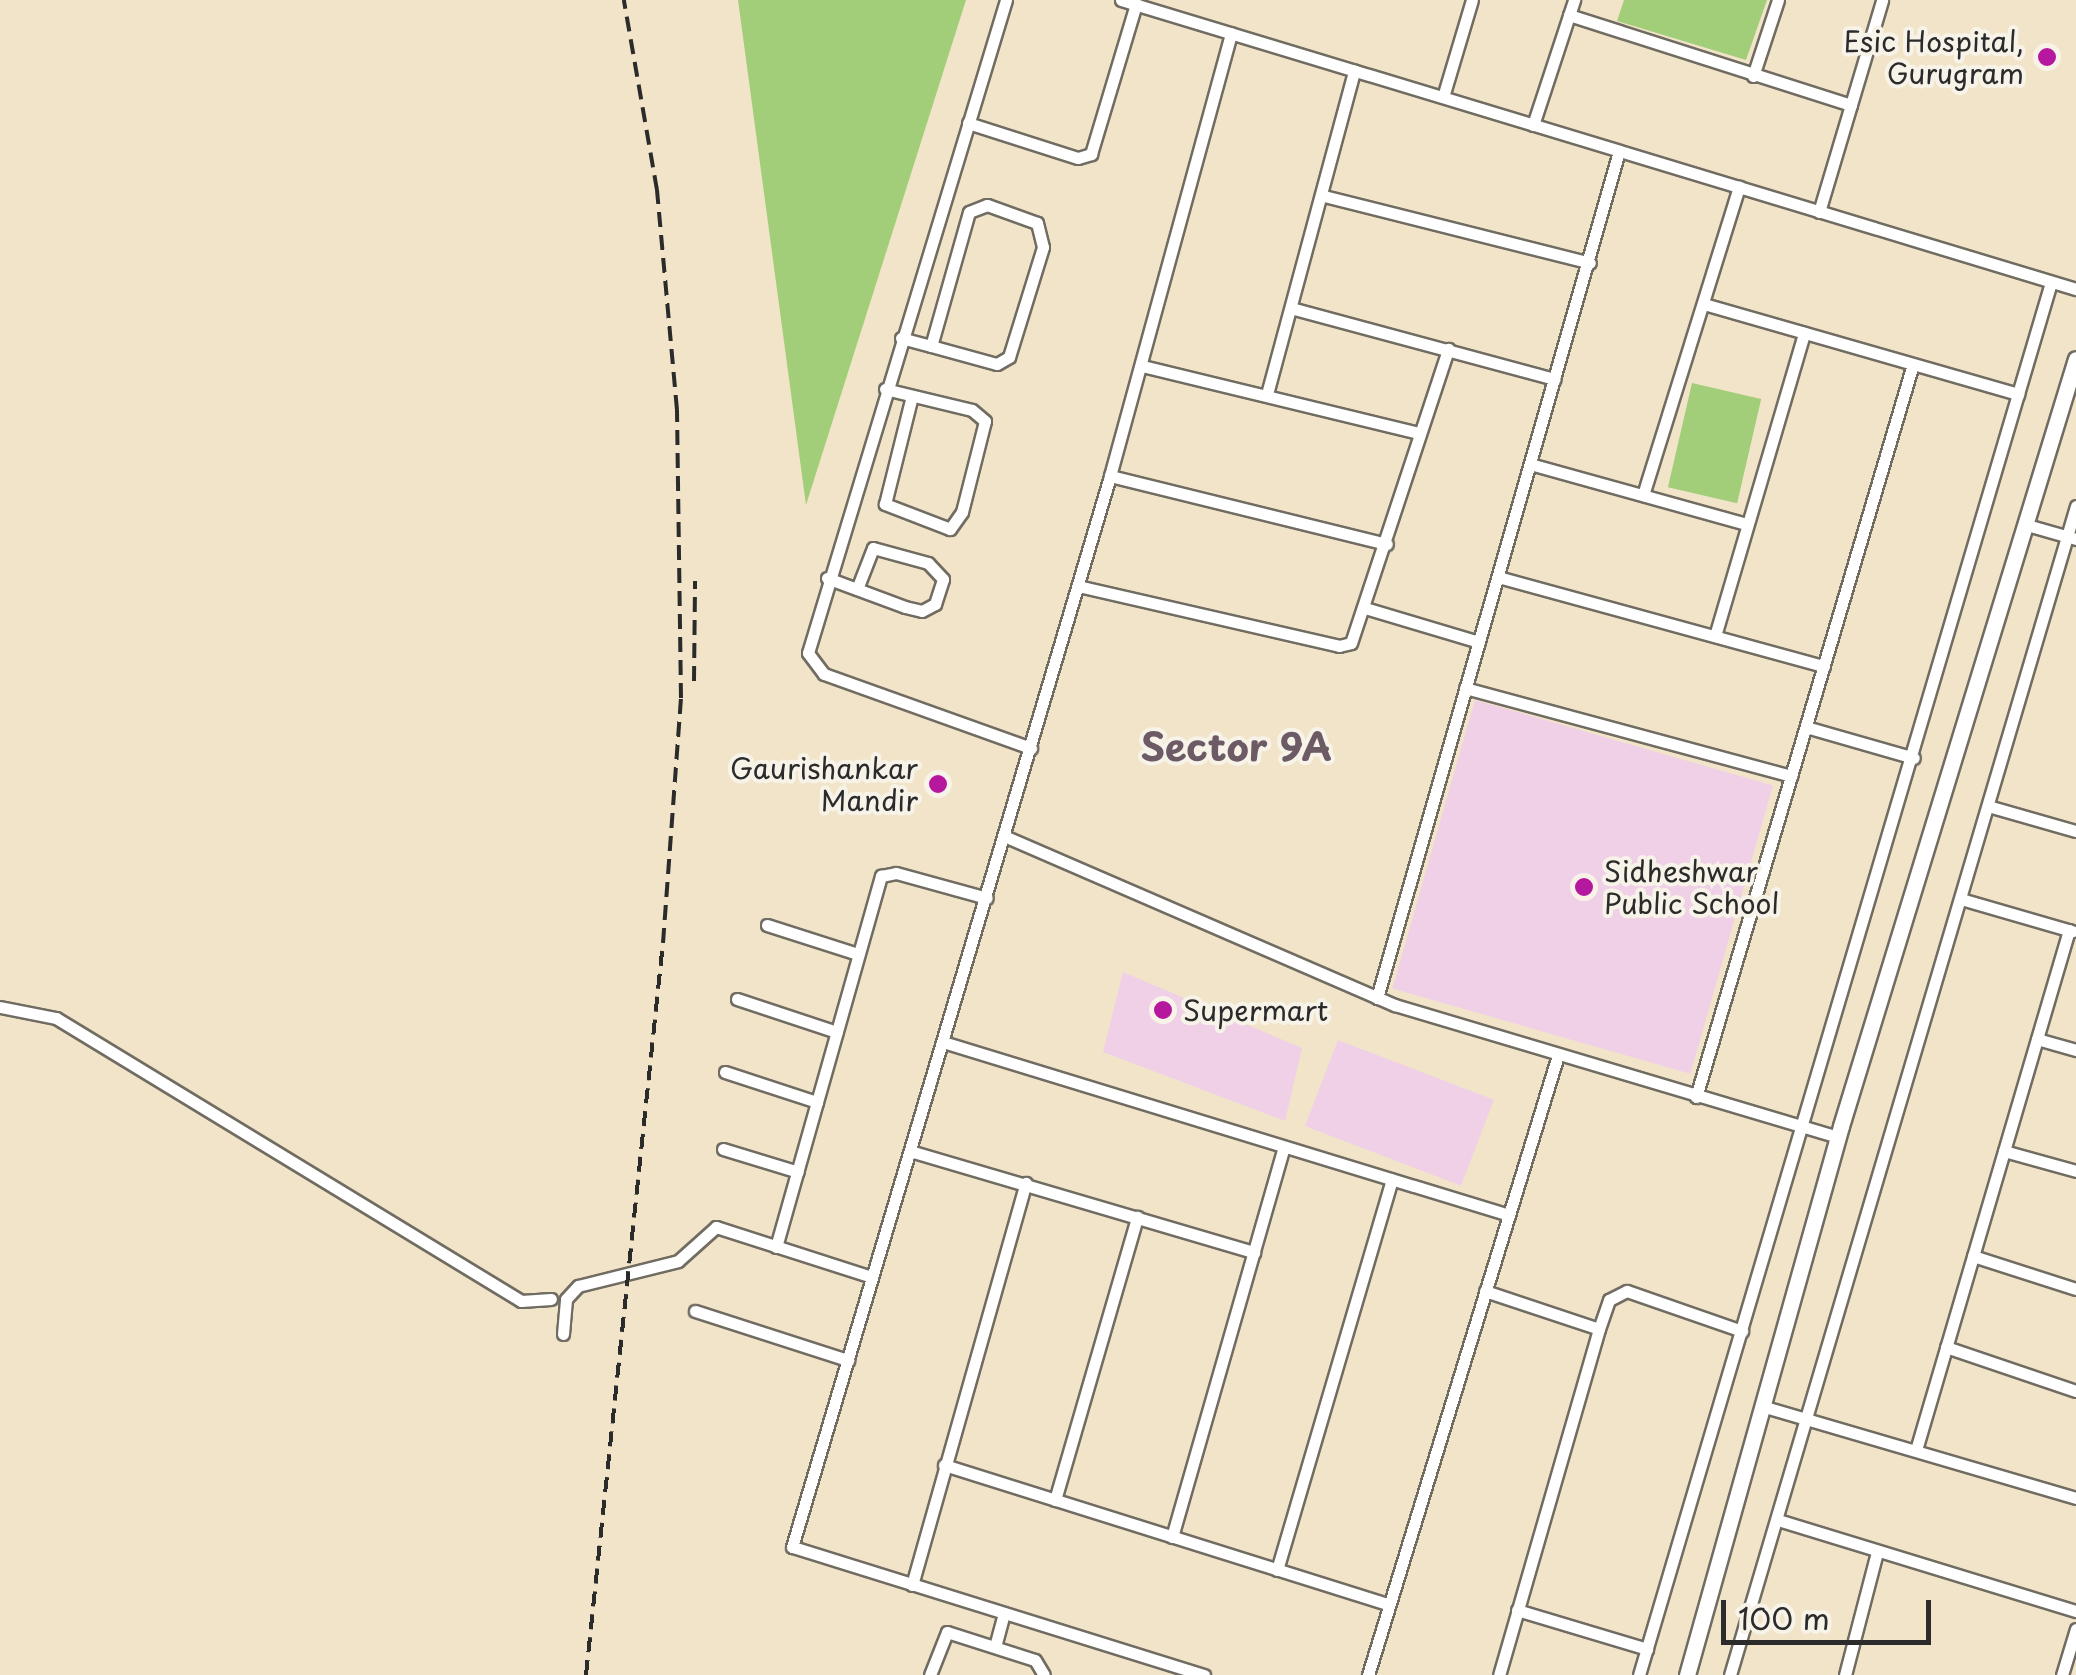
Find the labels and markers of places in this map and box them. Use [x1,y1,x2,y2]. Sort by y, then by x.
place label: Esic Hospital, Gurugram [1845,24,2024,90]
marker: Esic Hospital, Gurugram [2034,44,2060,70]
place label: Gaurishankar Mandir [730,751,918,817]
marker: Gaurishankar Mandir [927,773,949,795]
place label: Sidheshwar Public School [1604,854,1780,920]
marker: Sidheshwar Public School [1573,876,1595,898]
place label: Supermart [1183,993,1328,1027]
marker: Supermart [1152,999,1174,1021]

